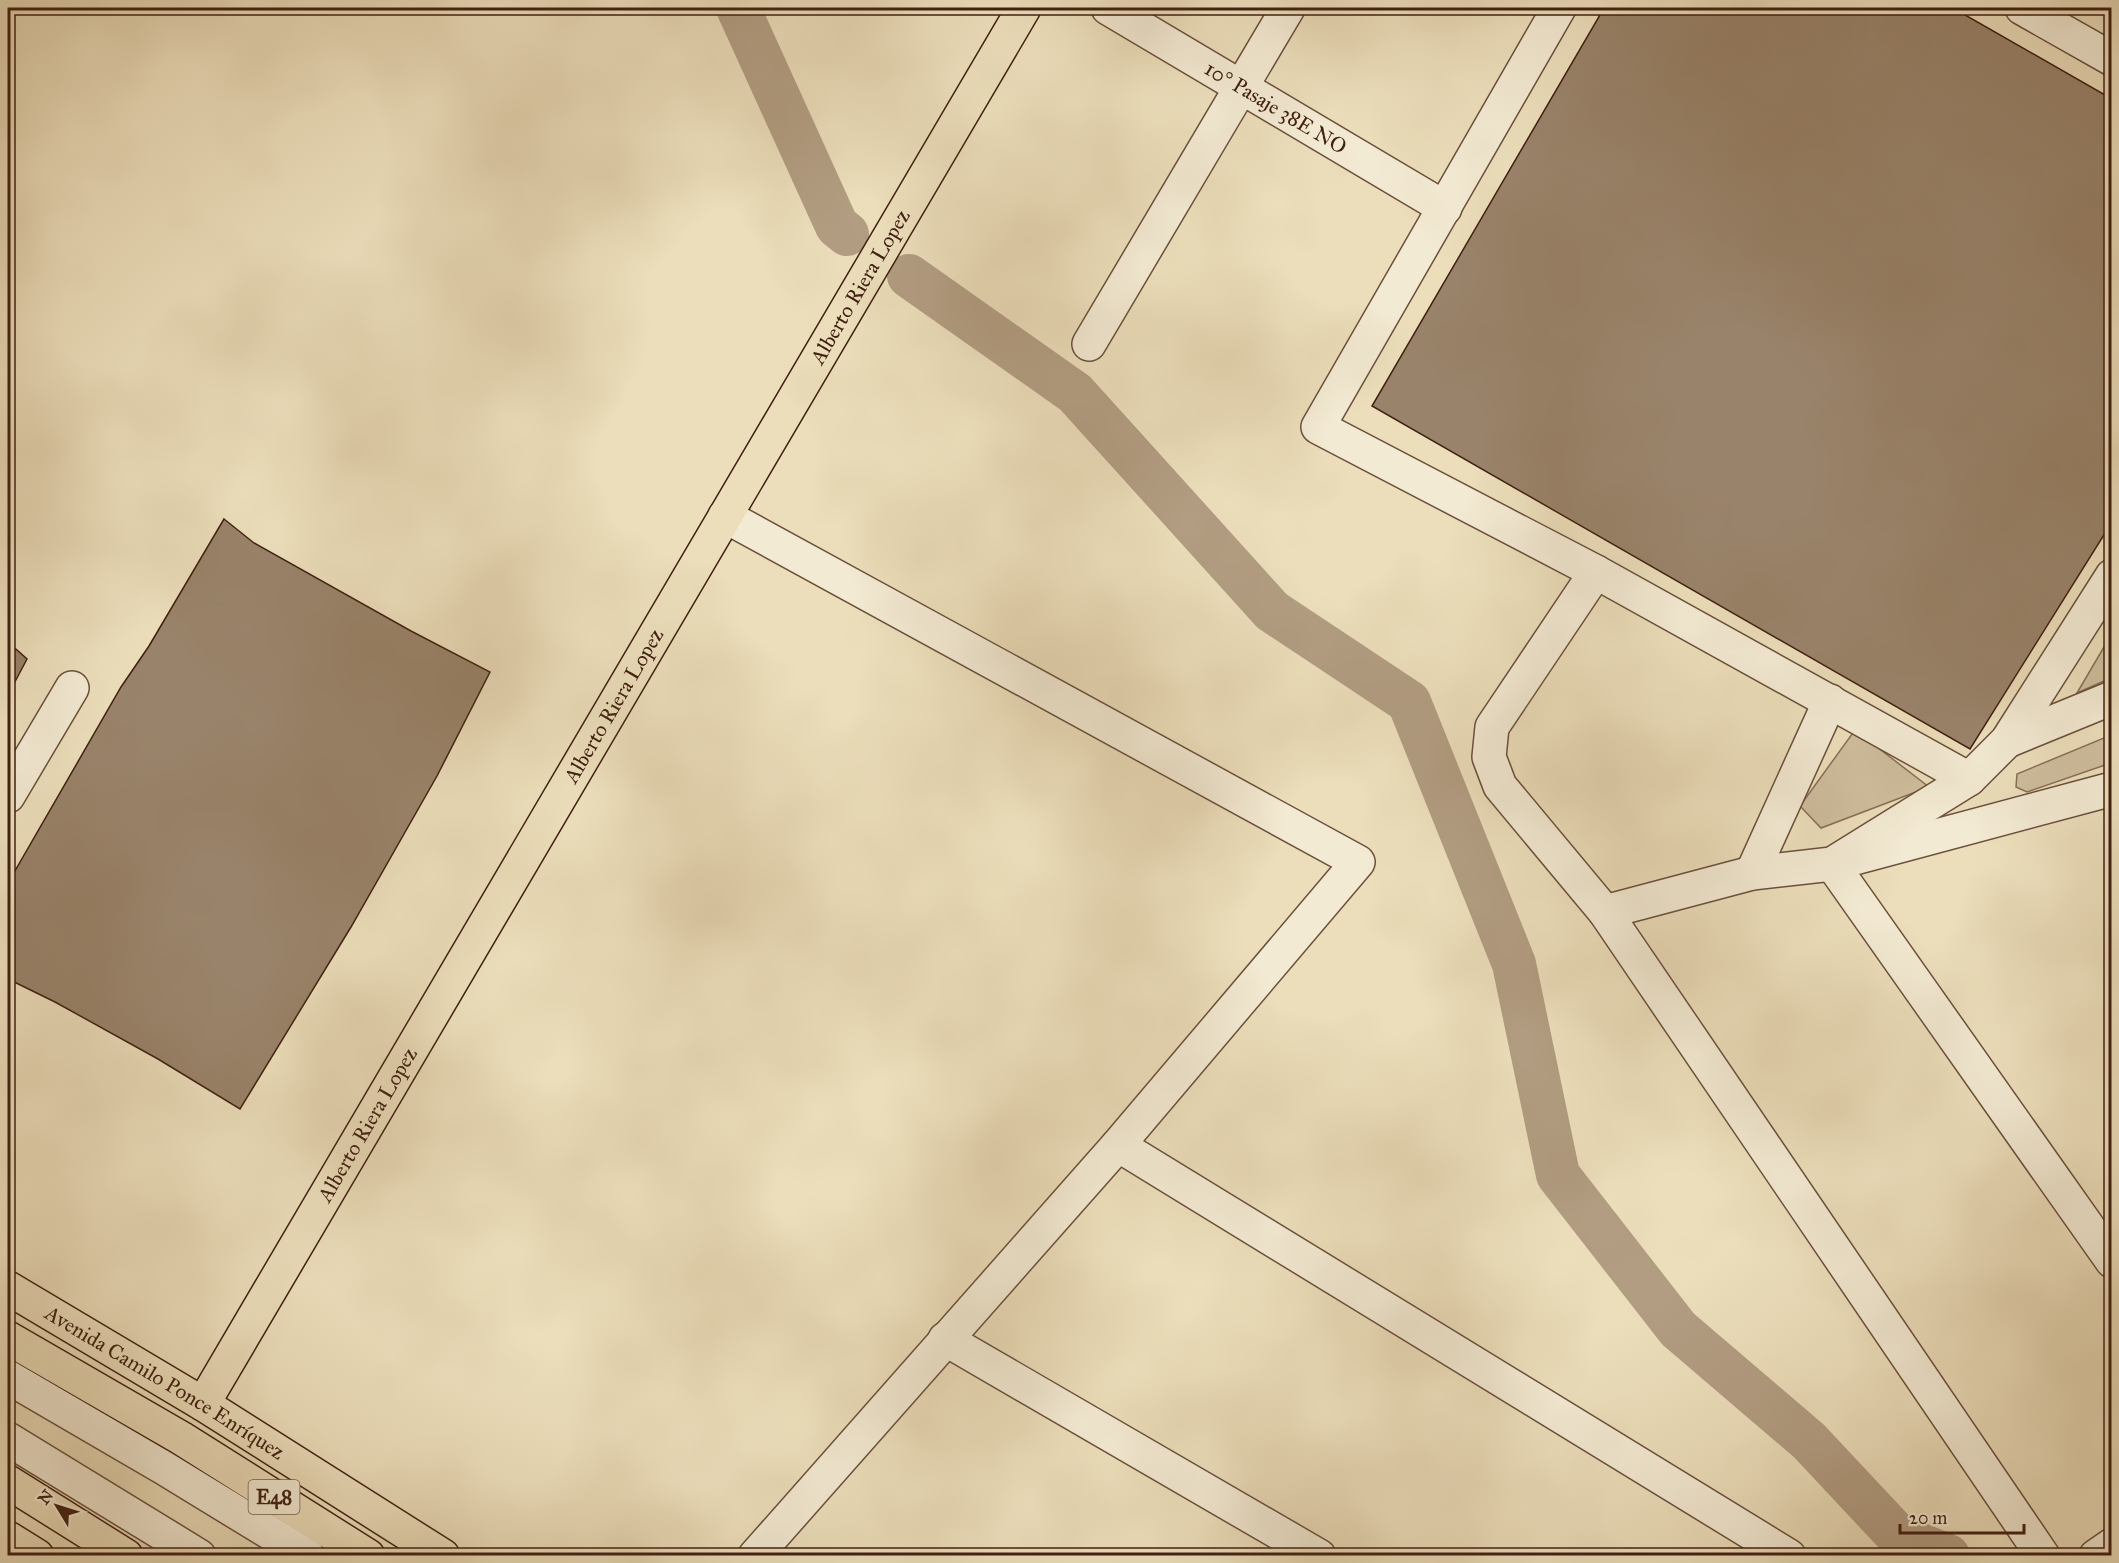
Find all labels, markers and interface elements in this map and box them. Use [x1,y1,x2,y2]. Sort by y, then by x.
street label: 10° Pasaje 38E NO [1200,55,1351,160]
street label: Alberto Riera Lopez [804,205,916,370]
street label: Alberto Riera Lopez [558,623,669,789]
street label: Alberto Riera Lopez [311,1042,423,1208]
street label: Avenida Camilo Ponce Enríquez [39,1299,290,1465]
north arrow [27,1476,87,1536]
road number: E48 [248,1480,300,1514]
text: N [34,1486,57,1508]
scale bar [1900,1497,2024,1535]
text: 20 m [1909,1507,1947,1529]

